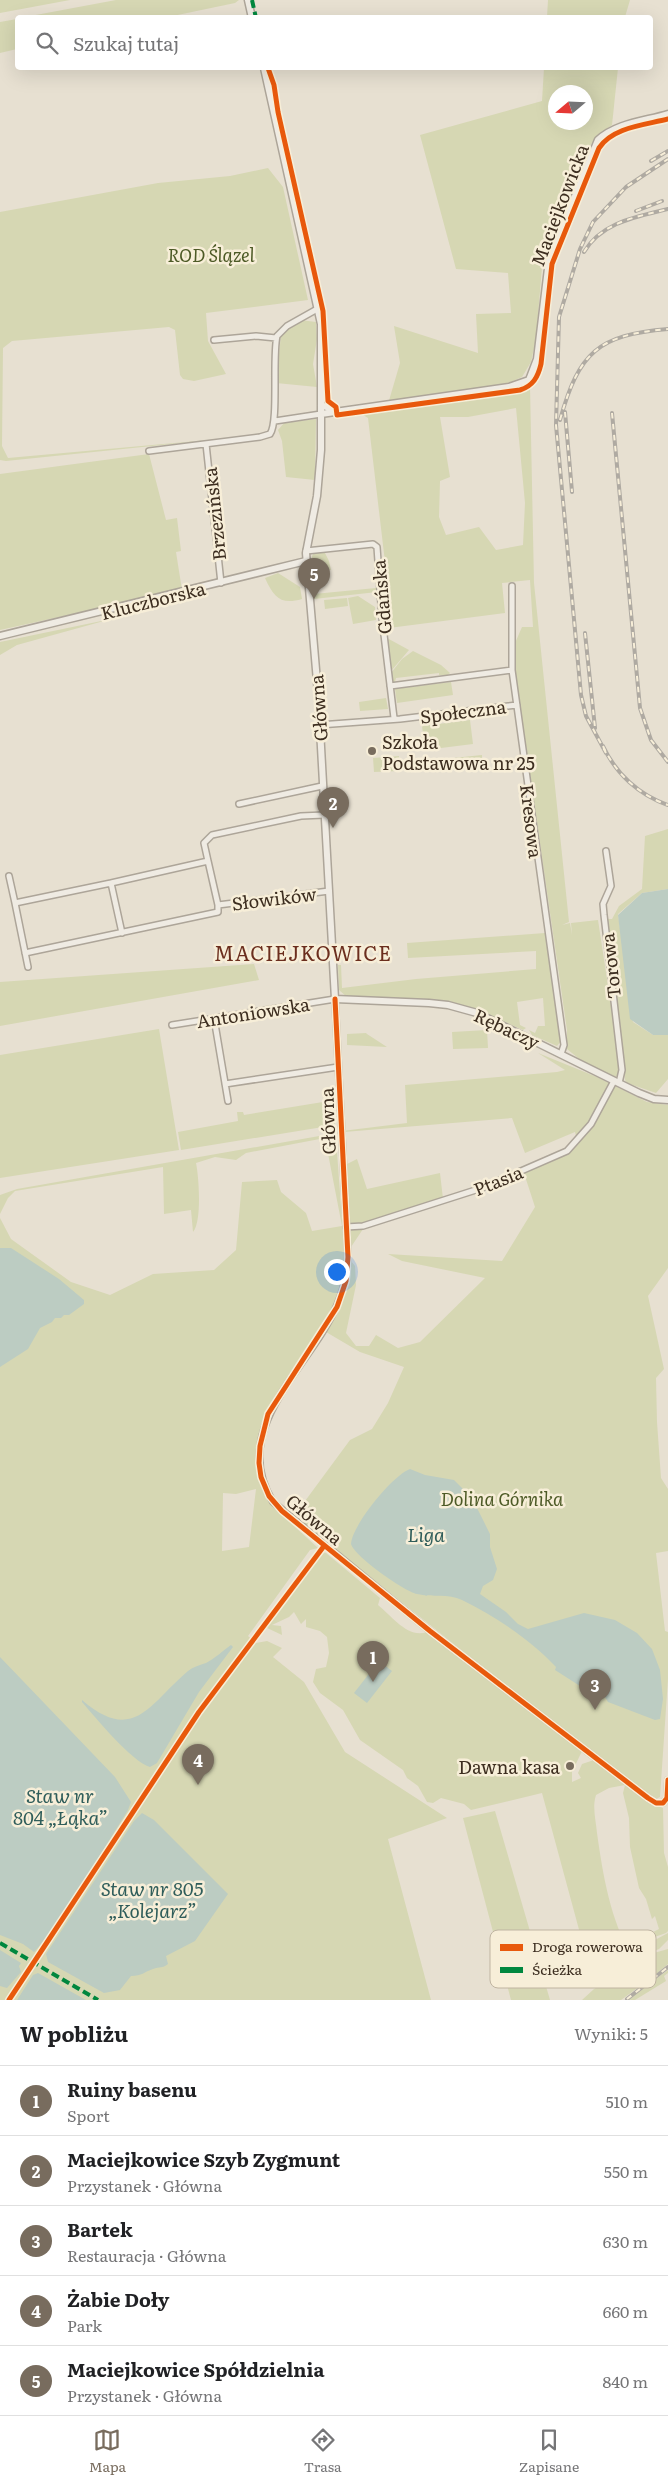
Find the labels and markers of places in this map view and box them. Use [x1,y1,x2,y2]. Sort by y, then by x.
pin: 5 [298,558,330,599]
place label: Szkoła Podstawowa nr 25 [382,728,535,776]
marker: Szkoła Podstawowa nr 25 [366,745,378,757]
pin: 2 [317,787,349,828]
pin: 1 [357,1641,389,1682]
pin: 3 [579,1669,611,1710]
pin: 4 [182,1744,214,1785]
place label: Dawna kasa [458,1753,560,1780]
marker: Dawna kasa [564,1760,576,1772]

